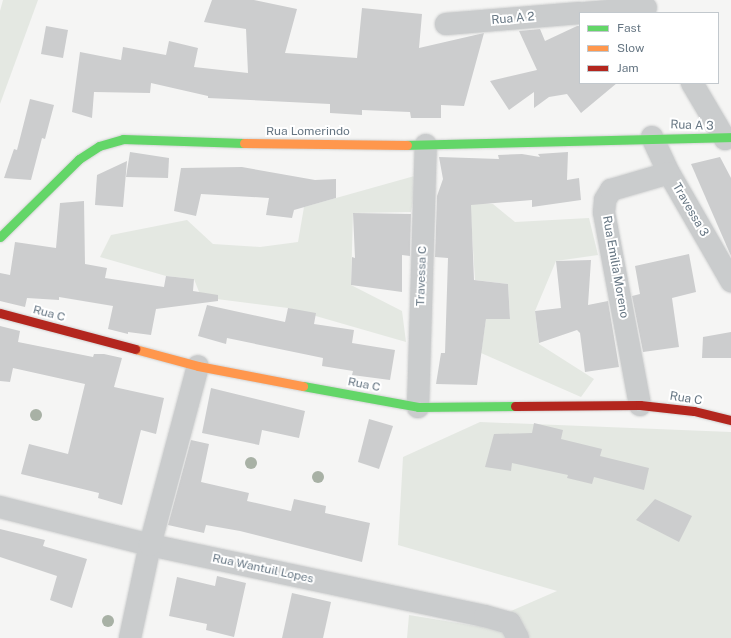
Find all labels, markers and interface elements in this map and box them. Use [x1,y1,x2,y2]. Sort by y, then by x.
street label: Rua A 2 [491,10,535,28]
legend [579,12,719,84]
text: Fast [617,21,641,35]
text: Slow [617,41,644,55]
text: Jam [617,61,639,75]
street label: Rua A 3 [670,118,714,134]
street label: Rua Lomerindo [266,125,350,139]
street label: Travessa 3 [669,181,711,239]
street label: Rua Emilia Moreno [599,215,631,319]
street label: Travessa C [414,246,430,306]
street label: Rua C [31,303,67,325]
street label: Rua C [347,375,381,395]
street label: Rua C [669,389,703,409]
street label: Rua Wantuil Lopes [211,551,315,587]

